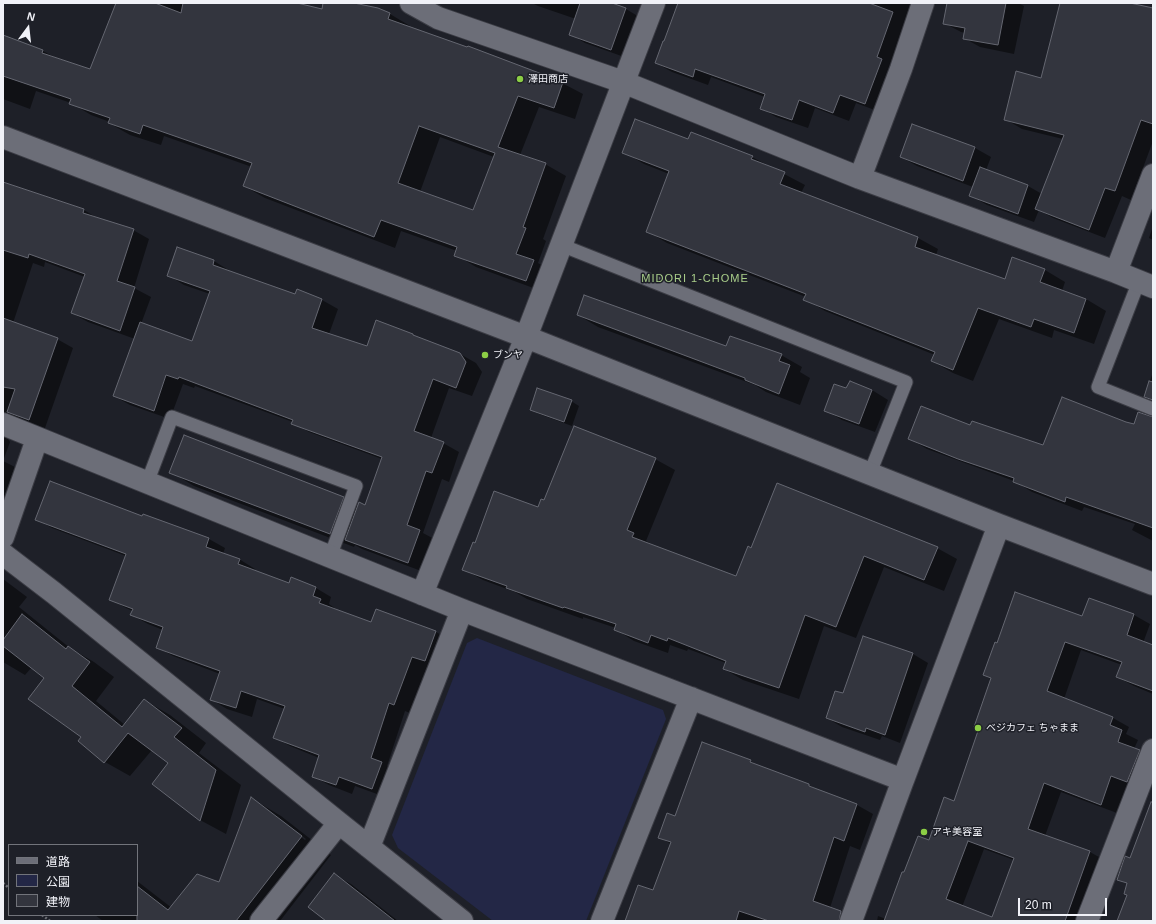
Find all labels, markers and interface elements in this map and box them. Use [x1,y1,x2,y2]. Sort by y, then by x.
north arrow [8,8,48,48]
text: N [26,10,36,23]
place label: 澤田商店 [528,73,568,85]
marker: 澤田商店 [515,74,525,84]
district label: MIDORI 1-CHOME [641,272,749,286]
place label: ブンヤ [493,349,523,361]
marker: ブンヤ [480,350,490,360]
place label: ベジカフェ ちゃまま [986,722,1079,734]
marker: ベジカフェ ちゃまま [973,723,983,733]
place label: アキ美容室 [932,826,982,838]
marker: アキ美容室 [919,827,929,837]
legend [8,844,138,916]
text: 道路 [46,855,70,869]
text: 公園 [46,875,70,889]
scale bar [1020,890,1109,916]
text: 建物 [46,895,70,909]
text: 20 m [1025,898,1052,912]

